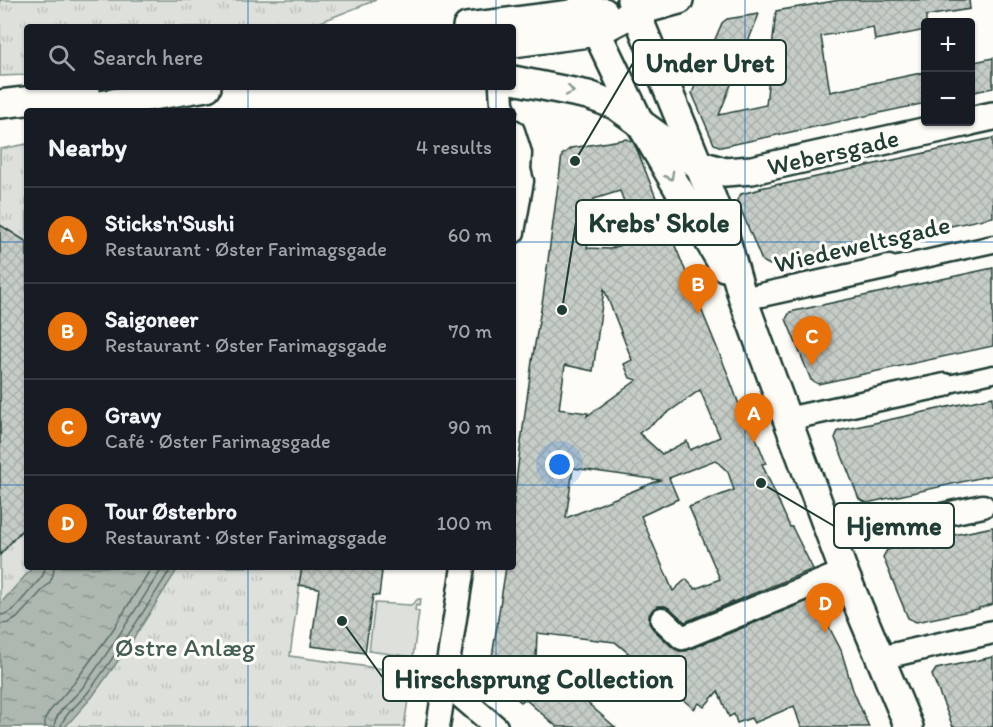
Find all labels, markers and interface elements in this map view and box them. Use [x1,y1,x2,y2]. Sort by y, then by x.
map controls [921,18,975,126]
button: + [921,18,975,72]
search box [24,24,516,90]
callout: Under Uret [633,40,786,85]
icon: search [45,41,78,74]
text: Search here [93,44,203,71]
text: Under Uret [646,46,775,79]
button: − [921,72,975,126]
one-way arrow [565,84,575,97]
street label: Webersgade [764,121,902,183]
text: Nearby [48,131,127,163]
text: 4 results [416,135,492,159]
one-way arrow [663,169,674,180]
callout: Krebs' Skole [576,200,741,245]
text: Krebs' Skole [588,206,730,239]
street label: Wiedeweltsgade [771,208,953,280]
text: Sticks'n'Sushi [105,210,234,237]
text: A [61,223,74,247]
text: 60 m [448,223,492,247]
text: Restaurant · Øster Farimagsgade [105,237,387,261]
pin: B [678,264,718,314]
text: Saigoneer [105,306,198,333]
pin: C [792,316,832,366]
text: B [61,319,74,343]
text: 70 m [448,319,492,343]
text: Restaurant · Øster Farimagsgade [105,333,387,357]
pin: A [734,394,774,443]
text: Gravy [105,402,161,429]
text: C [61,415,74,439]
text: 90 m [448,415,492,439]
text: Café · Øster Farimagsgade [105,429,331,453]
your location [545,450,574,479]
text: Tour Østerbro [105,498,237,525]
callout: Hjemme [834,503,954,548]
text: Hjemme [846,509,942,542]
text: D [61,511,74,535]
text: 100 m [437,511,492,535]
text: Restaurant · Øster Farimagsgade [105,525,387,549]
pin: D [806,584,844,633]
park label: Østre Anlæg [115,631,256,663]
callout: Hirschsprung Collection [383,656,686,701]
text: Hirschsprung Collection [395,662,674,695]

